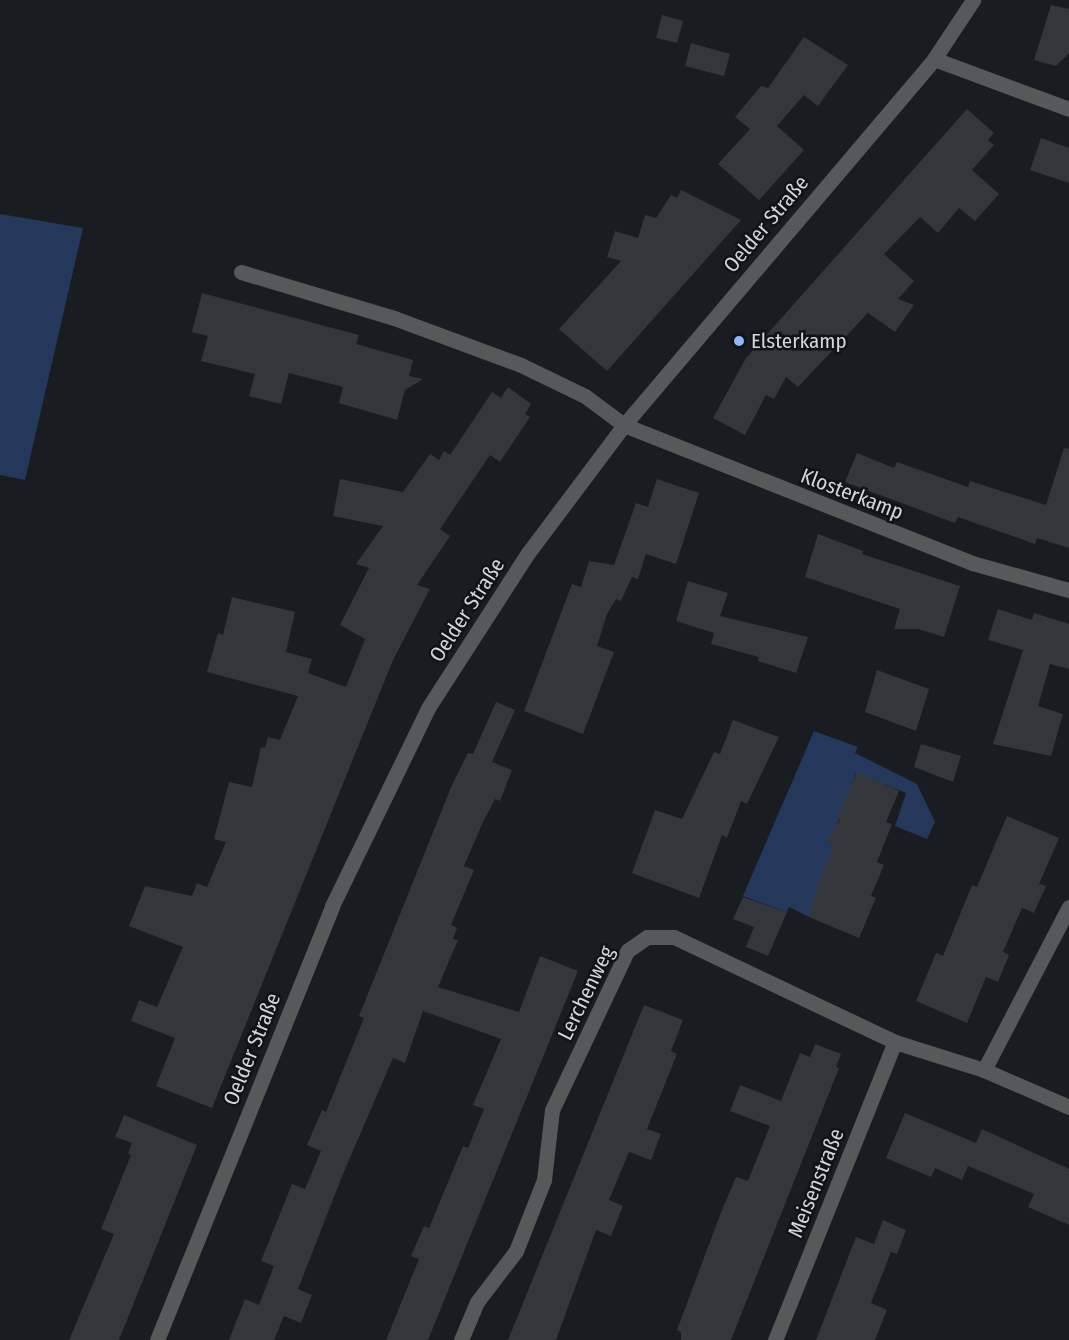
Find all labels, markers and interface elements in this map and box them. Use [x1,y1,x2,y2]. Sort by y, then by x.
street label: Oelder Straße [718,170,814,278]
place label: Elsterkamp [751,328,847,354]
marker: Elsterkamp [732,334,746,348]
street label: Klosterkamp [797,463,907,525]
street label: Oelder Straße [424,553,510,667]
street label: Lerchenweg [552,942,620,1044]
street label: Oelder Straße [218,989,286,1109]
street label: Meisenstraße [783,1125,849,1241]

